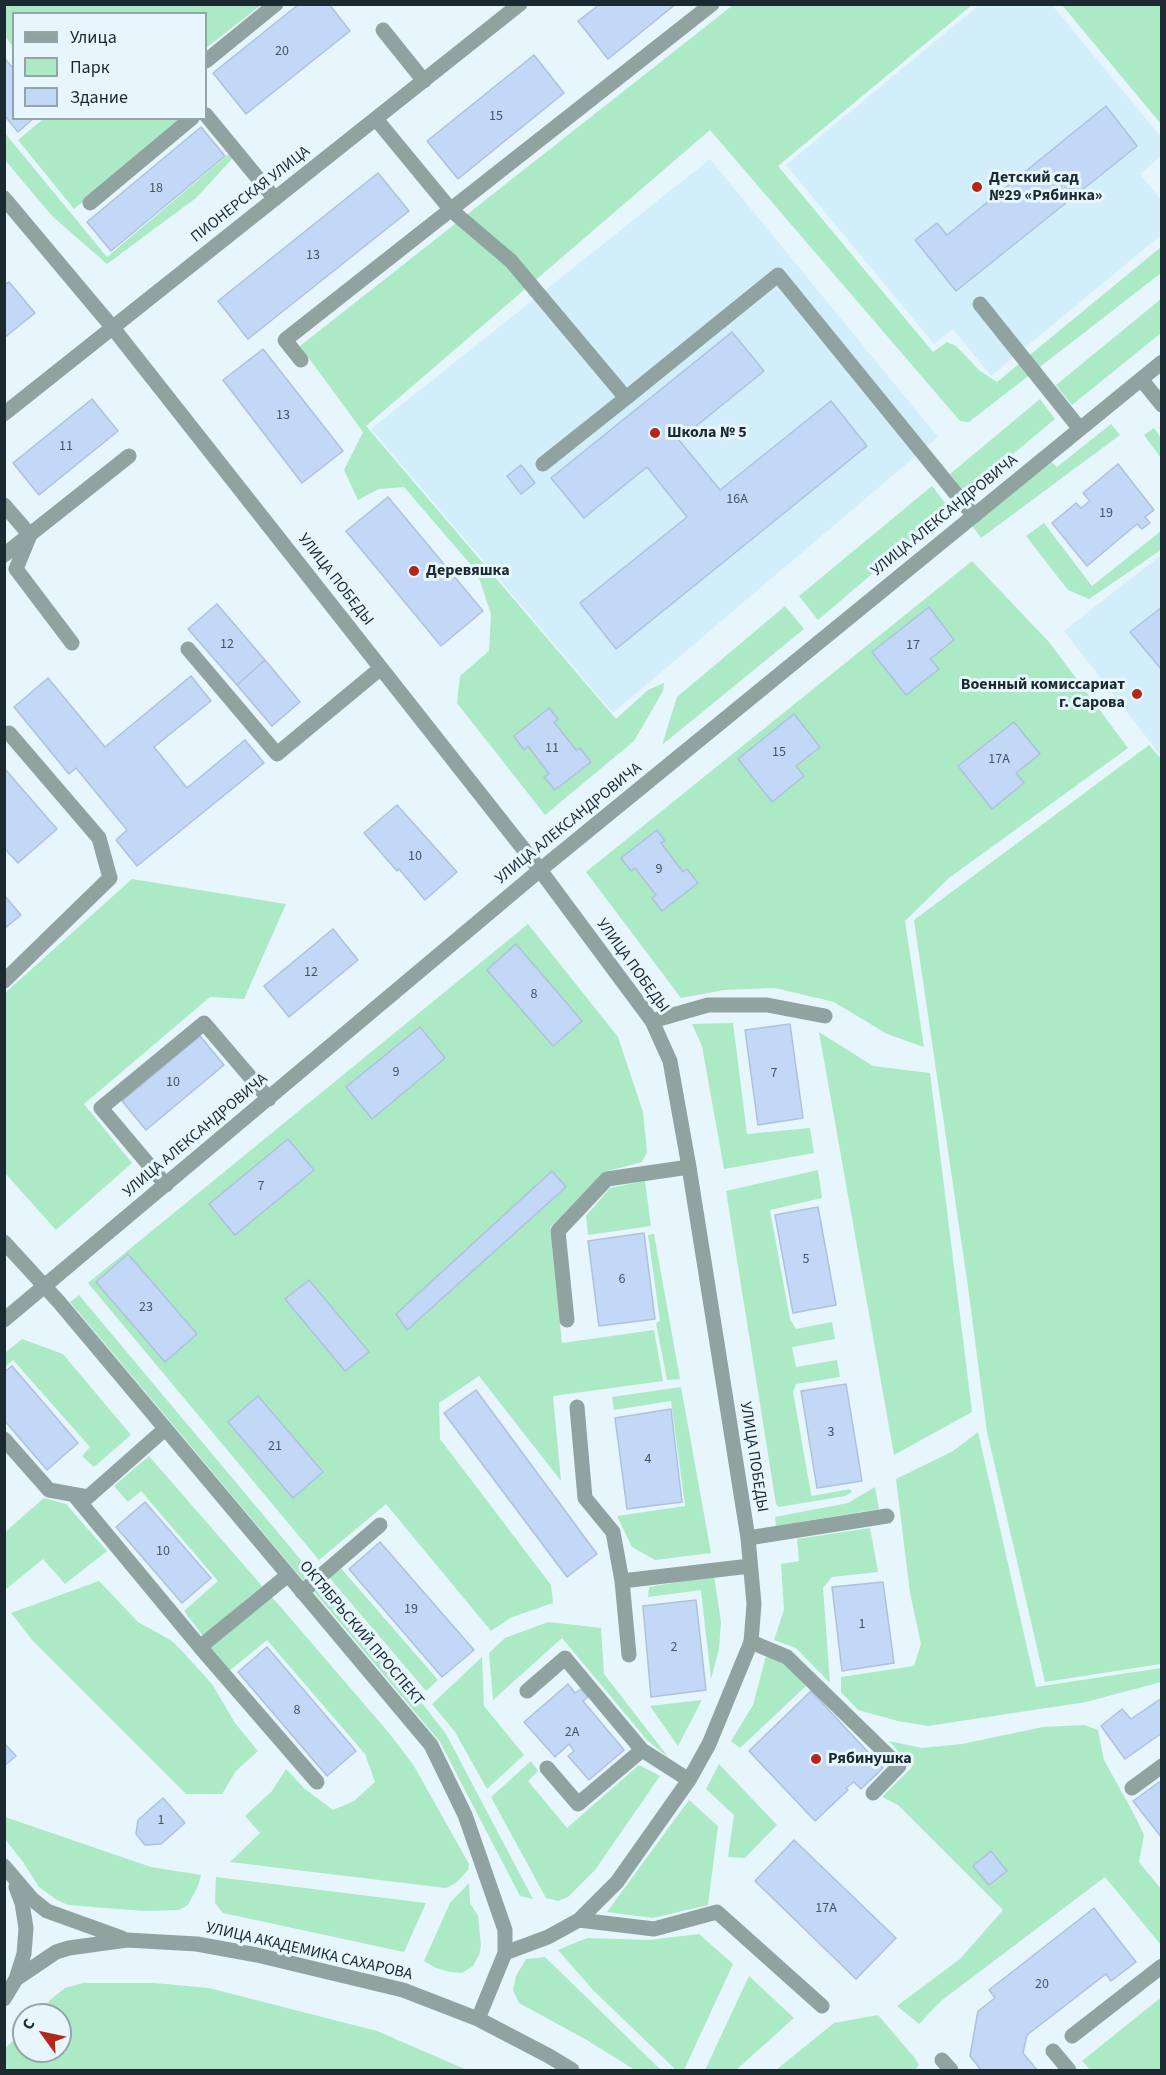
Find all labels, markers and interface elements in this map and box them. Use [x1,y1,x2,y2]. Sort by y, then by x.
legend [12,12,207,120]
text: Улица [70,25,117,50]
house number: 20 [275,44,289,60]
text: Парк [70,55,110,80]
text: Здание [70,85,128,110]
house number: 15 [489,109,503,125]
street label: ПИОНЕРСКАЯ УЛИЦА [188,143,314,247]
place label: Детский сад №29 «Рябинка» [989,168,1103,206]
marker: Детский сад №29 «Рябинка» [970,180,984,194]
house number: 18 [149,181,163,197]
house number: 13 [306,248,320,264]
house number: 13 [276,408,290,424]
place label: Школа № 5 [667,423,747,443]
marker: Школа № 5 [648,426,662,440]
house number: 11 [59,439,73,455]
street label: УЛИЦА АЛЕКСАНДРОВИЧА [868,451,1022,581]
house number: 16А [726,492,748,508]
house number: 19 [1099,506,1113,522]
street label: УЛИЦА ПОБЕДЫ [293,530,377,630]
place label: Деревяшка [426,561,510,581]
marker: Деревяшка [407,564,421,578]
house number: 12 [220,637,234,653]
house number: 17 [906,638,920,654]
place label: Военный комиссариат г. Сарова [961,675,1125,713]
marker: Военный комиссариат г. Сарова [1130,687,1144,701]
house number: 11 [545,741,559,757]
house number: 15 [772,745,786,761]
house number: 17А [988,752,1010,768]
street label: УЛИЦА АЛЕКСАНДРОВИЧА [492,759,646,889]
house number: 10 [408,849,422,865]
house number: 9 [656,862,662,878]
street label: УЛИЦА ПОБЕДЫ [591,915,673,1017]
house number: 12 [304,965,318,981]
house number: 8 [531,987,537,1003]
house number: 9 [393,1065,399,1081]
house number: 7 [771,1066,777,1082]
street label: УЛИЦА АЛЕКСАНДРОВИЧА [120,1070,272,1202]
house number: 10 [166,1075,180,1091]
house number: 7 [258,1179,264,1195]
house number: 5 [803,1252,809,1268]
house number: 6 [619,1272,625,1288]
house number: 23 [139,1300,153,1316]
street label: УЛИЦА ПОБЕДЫ [735,1400,771,1514]
house number: 3 [828,1425,834,1441]
house number: 21 [268,1439,282,1455]
house number: 4 [645,1452,651,1468]
house number: 10 [156,1544,170,1560]
street label: ОКТЯБРЬСКИЙ ПРОСПЕКТ [295,1558,427,1710]
house number: 19 [404,1602,418,1618]
house number: 1 [859,1617,865,1633]
house number: 2 [671,1640,677,1656]
house number: 8 [294,1703,300,1719]
house number: 2А [565,1725,579,1741]
place label: Рябинушка [828,1749,912,1769]
marker: Рябинушка [809,1752,823,1766]
house number: 1 [158,1813,164,1829]
house number: 17А [815,1901,837,1917]
street label: УЛИЦА АКАДЕМИКА САХАРОВА [204,1919,414,1985]
house number: 20 [1035,1977,1049,1993]
north arrow [12,2003,72,2063]
text: С [17,2014,40,2034]

